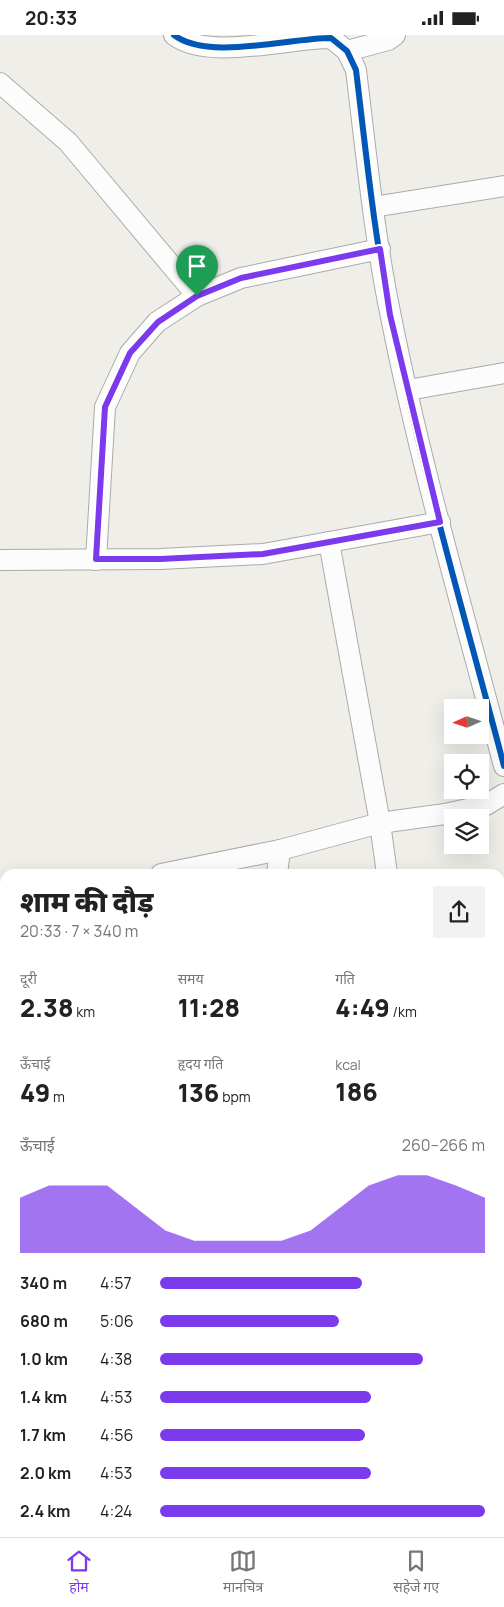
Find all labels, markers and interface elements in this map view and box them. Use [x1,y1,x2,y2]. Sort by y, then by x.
text: 20:33 [25,5,77,31]
pin [176,245,218,296]
icon: arrive [183,252,211,280]
north arrow [444,699,489,744]
map controls [444,699,489,854]
button: locate [444,754,489,799]
button: layers [444,809,489,854]
text: शाम की दौड़ [20,882,153,920]
button: share [433,886,485,938]
text: 20:33 · 7 × 340 m [20,920,138,942]
text: दूरी [20,969,37,988]
text: समय [178,969,204,988]
text: गति [335,969,355,988]
text: 2.38 [20,990,73,1025]
text: 11:28 [178,990,240,1025]
text: 4:49 [335,990,390,1025]
text: km [73,1002,95,1021]
text: /km [390,1002,417,1021]
text: ऊँचाई [20,1054,50,1073]
text: हृदय गति [178,1054,223,1073]
text: kcal [335,1055,361,1074]
text: 186 [335,1074,378,1109]
text: 49 [20,1075,50,1110]
text: 136 [178,1075,219,1110]
text: m [50,1087,65,1106]
text: bpm [219,1087,251,1106]
text: ऊँचाई [20,1134,55,1156]
text: 260–266 m [402,1134,485,1156]
text: 340 m [20,1272,67,1294]
text: 4:57 [100,1272,132,1294]
text: 680 m [20,1310,68,1332]
text: 5:06 [100,1310,134,1332]
text: 1.0 km [20,1348,68,1370]
text: 4:38 [100,1348,132,1370]
text: 1.4 km [20,1386,67,1408]
text: 4:53 [100,1386,132,1408]
text: 1.7 km [20,1424,66,1446]
text: 4:56 [100,1424,133,1446]
text: 2.0 km [20,1462,71,1484]
text: 4:53 [100,1462,132,1484]
text: 2.4 km [20,1500,70,1522]
text: 4:24 [100,1500,132,1522]
tab: होम [65,1547,93,1598]
tab: मानचित्र [223,1547,263,1598]
tab: सहेजे गए [393,1547,439,1598]

